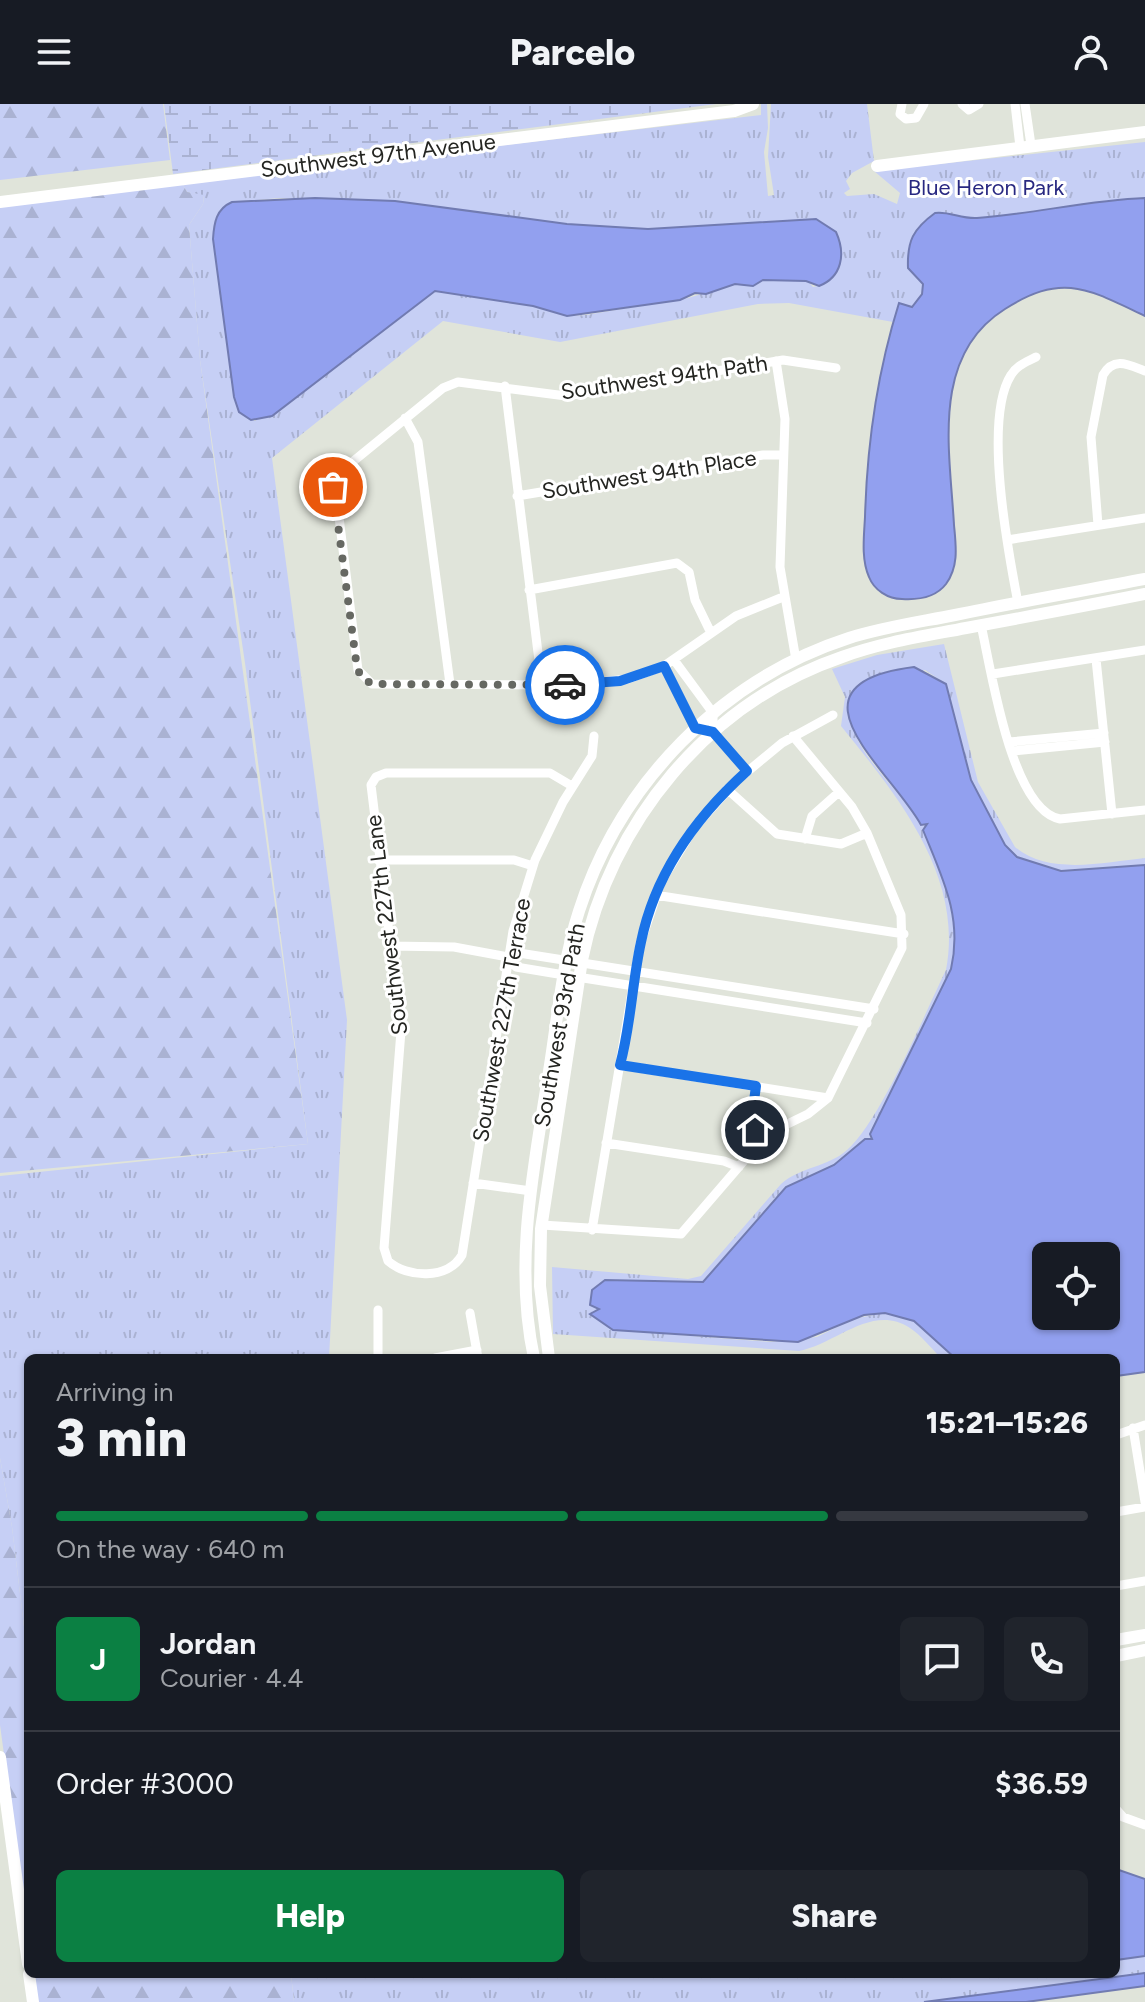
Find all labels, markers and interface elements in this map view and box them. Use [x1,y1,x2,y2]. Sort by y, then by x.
icon: menu [32,30,76,74]
icon: person [1069,30,1113,74]
text: Parcelo [510,31,635,74]
street label: Southwest 97th Avenue [259,128,497,183]
park label: Blue Heron Park [908,174,1064,201]
street label: Southwest 94th Path [559,350,769,405]
street label: Southwest 94th Place [540,444,758,505]
pin [299,453,367,521]
icon: bag [311,465,355,509]
courier [525,645,605,725]
icon: car [543,663,587,707]
street label: Southwest 227th Lane [360,813,413,1036]
street label: Southwest 227th Terrace [467,896,536,1144]
street label: Southwest 93rd Path [528,921,591,1129]
pin [721,1096,789,1164]
icon: home [733,1108,777,1152]
map controls [1032,1242,1120,1330]
button: locate [1032,1242,1120,1330]
text: Arriving in [56,1376,174,1408]
text: 15:21–15:26 [926,1404,1088,1441]
text: 3 min [56,1407,187,1469]
text: On the way · 640 m [56,1533,284,1565]
button: chat [900,1617,984,1701]
button: phone [1004,1617,1088,1701]
text: Jordan [160,1625,256,1662]
text: J [90,1641,106,1678]
text: Courier · 4.4 [160,1662,303,1694]
text: Order #3000 [56,1765,234,1802]
text: $36.59 [995,1765,1088,1802]
button: Help [56,1870,564,1962]
button: Share [580,1870,1088,1962]

